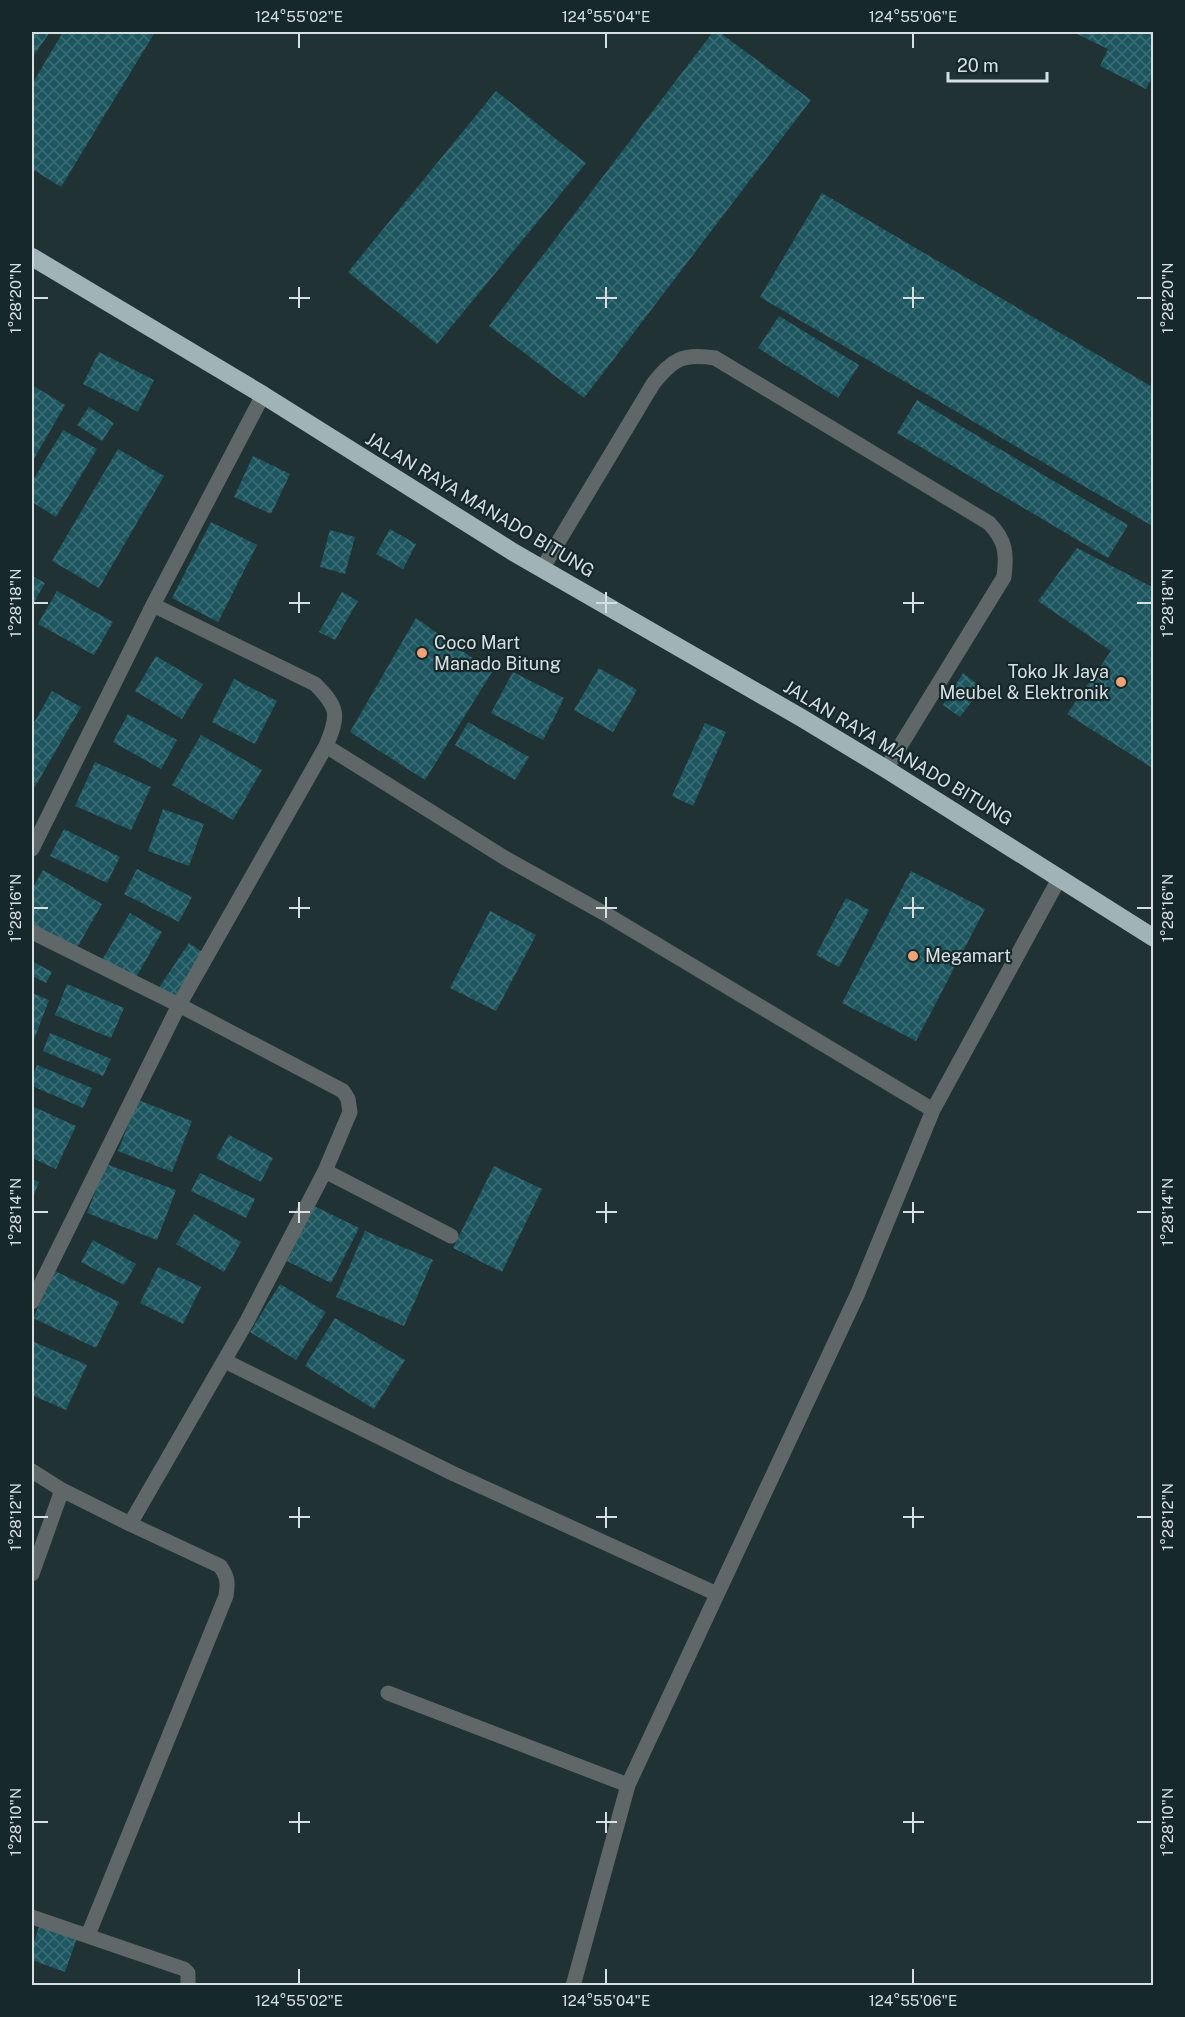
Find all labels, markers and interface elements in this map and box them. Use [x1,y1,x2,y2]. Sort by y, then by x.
text: 124°55'02"E [255,8,343,25]
text: 124°55'04"E [562,8,650,25]
text: 124°55'06"E [869,8,957,25]
scale bar [948,45,1047,83]
text: 20 m [957,55,999,76]
text: 1°28'20"N [7,262,24,334]
text: 1°28'20"N [1159,262,1176,334]
street label: JALAN RAYA MANADO BITUNG [362,428,599,581]
text: 1°28'18"N [7,569,24,637]
text: 1°28'18"N [1159,569,1176,637]
place label: Coco Mart Manado Bitung [434,632,561,674]
marker: Coco Mart Manado Bitung [415,646,429,660]
place label: Toko Jk Jaya Meubel & Elektronik [939,661,1109,703]
marker: Toko Jk Jaya Meubel & Elektronik [1114,675,1128,689]
street label: JALAN RAYA MANADO BITUNG [780,676,1017,829]
text: 1°28'16"N [7,874,24,942]
text: 1°28'16"N [1159,874,1176,942]
place label: Megamart [925,945,1011,966]
marker: Megamart [906,949,920,963]
text: 1°28'14"N [7,1178,24,1246]
text: 1°28'14"N [1159,1178,1176,1246]
text: 1°28'12"N [7,1483,24,1551]
text: 1°28'12"N [1159,1483,1176,1551]
text: 1°28'10"N [7,1788,24,1856]
text: 1°28'10"N [1159,1788,1176,1856]
text: 124°55'02"E [255,1992,343,2009]
text: 124°55'04"E [562,1992,650,2009]
text: 124°55'06"E [869,1992,957,2009]

